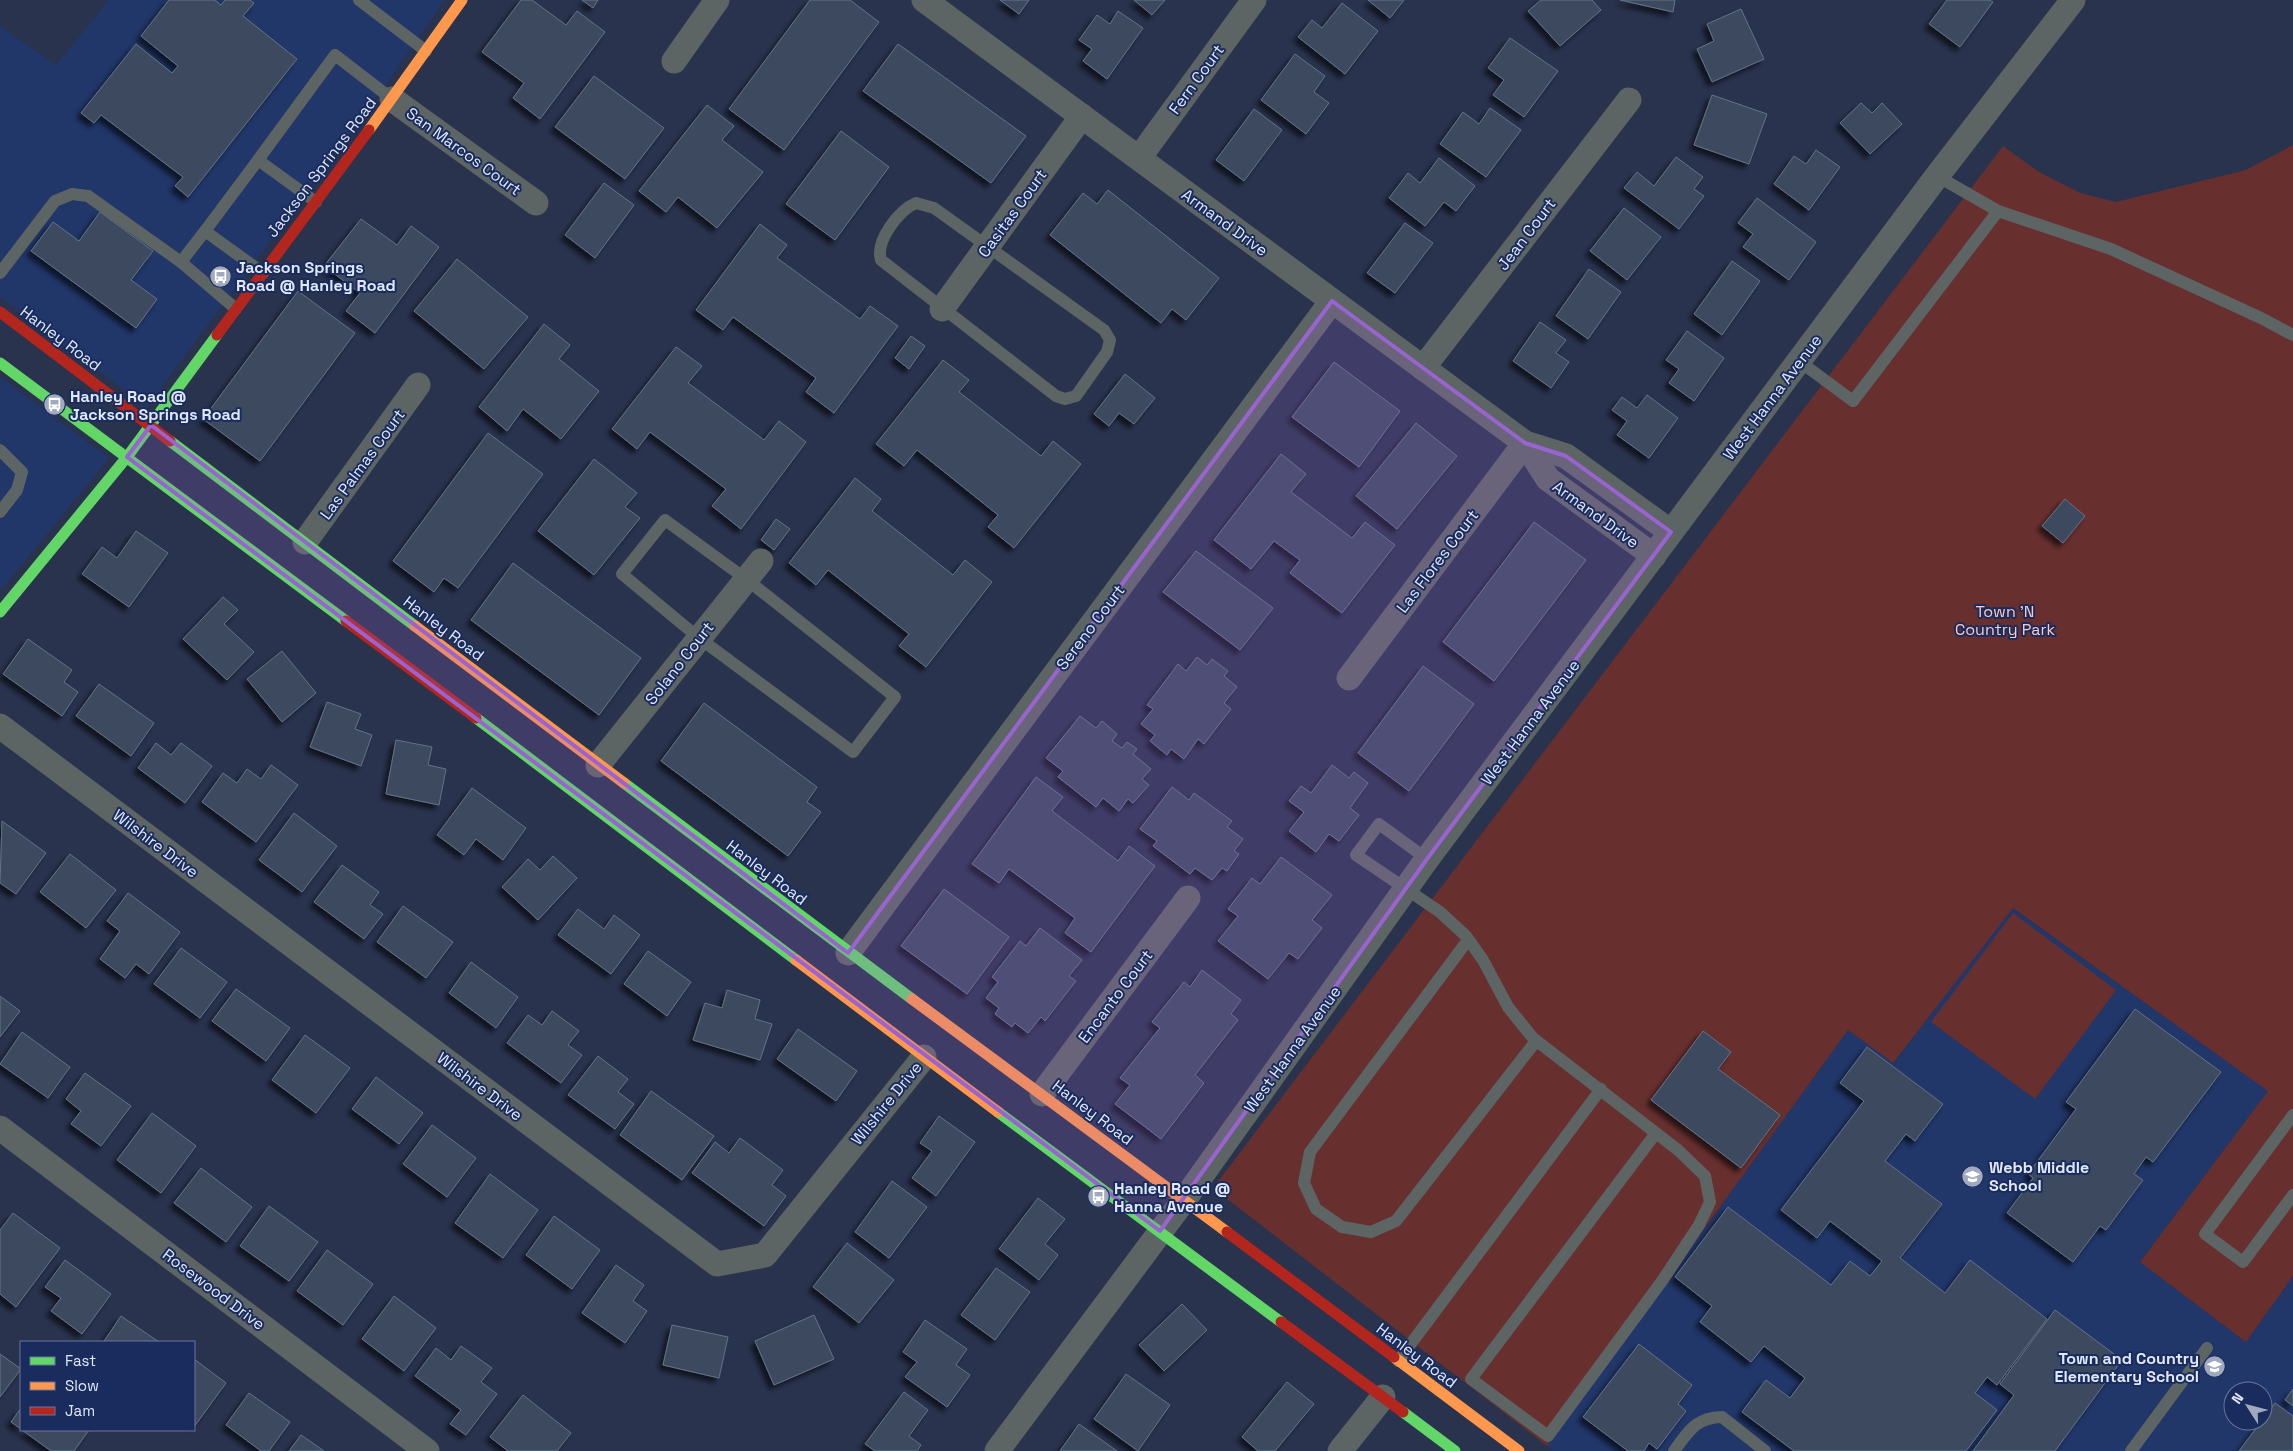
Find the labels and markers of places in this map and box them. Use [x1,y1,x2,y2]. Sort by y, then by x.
place label: Jackson Springs Road @ Hanley Road [236,257,396,296]
bus stop icon: Jackson Springs Road @ Hanley Road [208,264,232,288]
place label: Hanley Road @ Jackson Springs Road [70,386,241,425]
bus stop icon: Hanley Road @ Jackson Springs Road [42,393,66,417]
place label: Webb Middle School [1989,1157,2089,1196]
school or university icon: Webb Middle School [1961,1164,1985,1188]
place label: Hanley Road @ Hanna Avenue [1114,1178,1231,1217]
bus stop icon: Hanley Road @ Hanna Avenue [1086,1185,1110,1209]
place label: Town and Country Elementary School [2055,1348,2199,1387]
school or university icon: Town and Country Elementary School [2203,1355,2227,1379]

